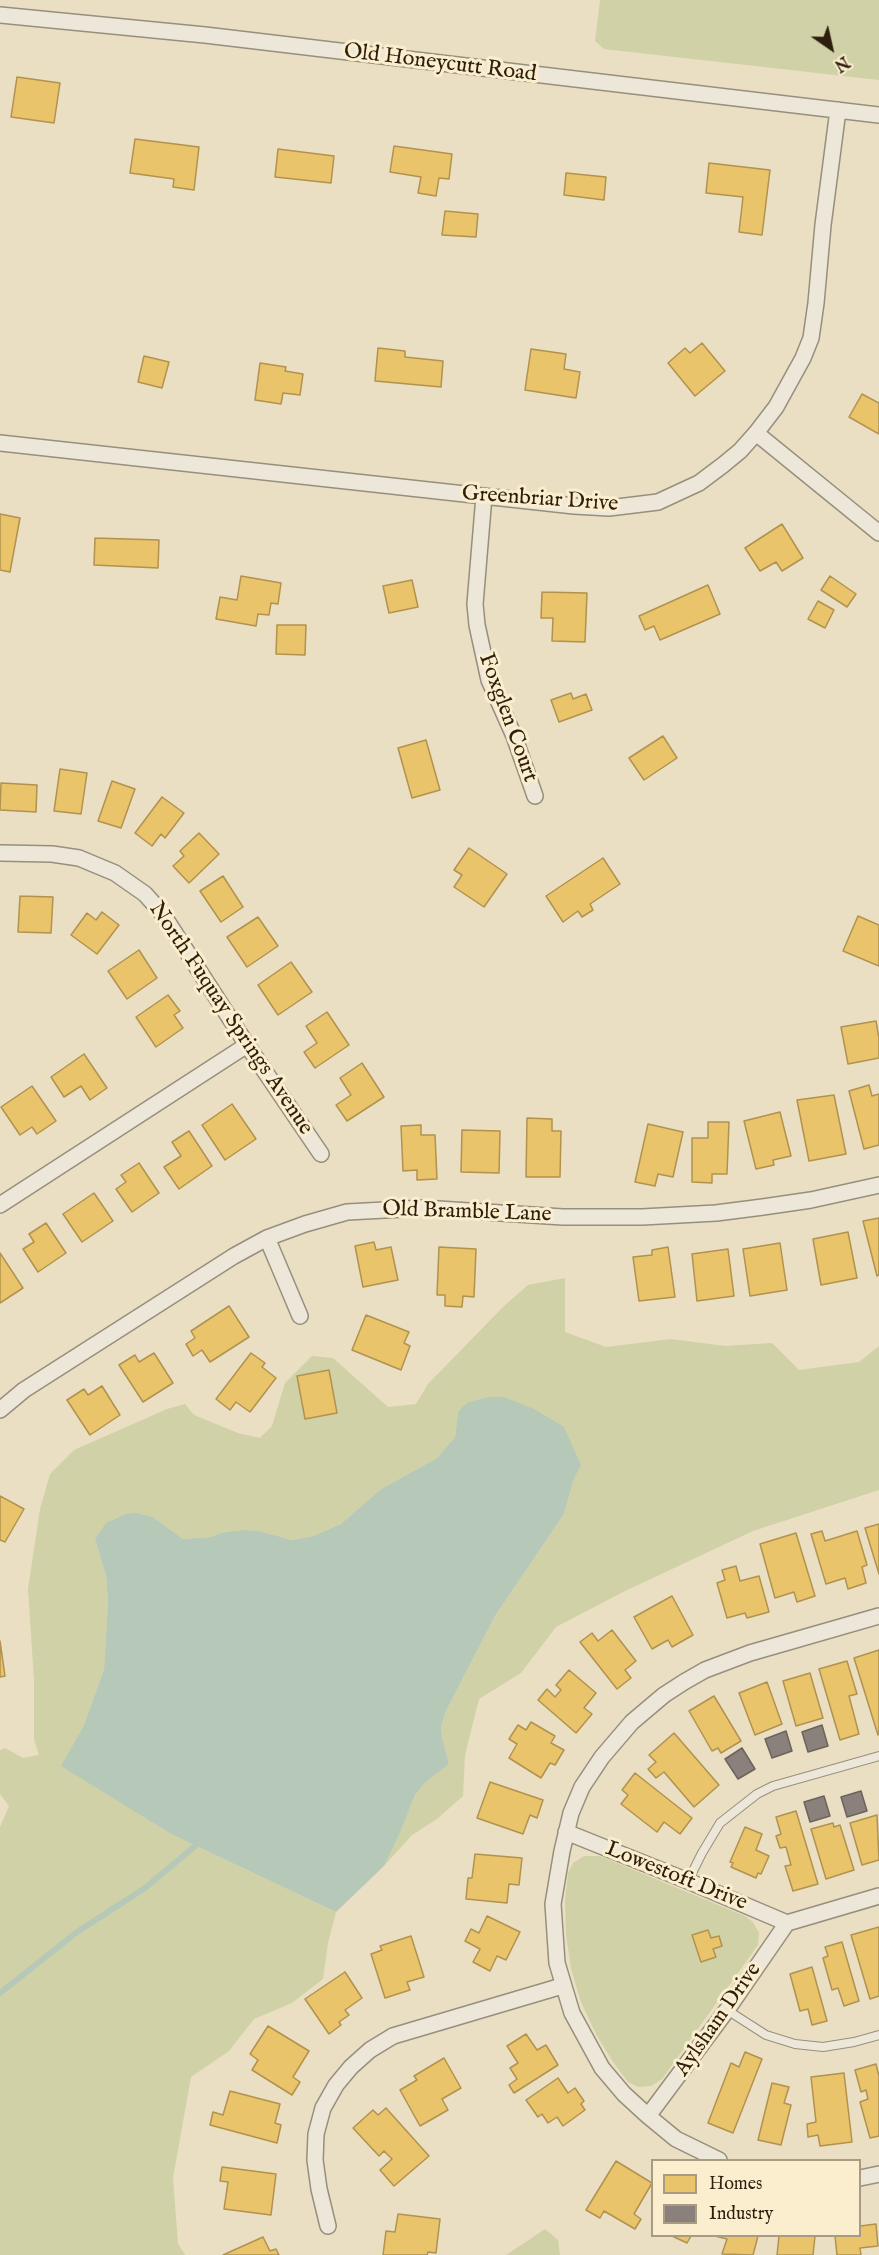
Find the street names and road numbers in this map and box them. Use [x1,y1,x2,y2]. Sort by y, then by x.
street label: Old Honeycutt Road [342,39,538,89]
street label: Greenbriar Drive [461,481,619,519]
street label: Foxglen Court [471,650,543,786]
street label: North Fuquay Springs Avenue [142,897,318,1141]
street label: Old Bramble Lane [382,1197,552,1229]
street label: Lowestoft Drive [601,1837,751,1917]
street label: Aylsham Drive [670,1958,768,2082]

